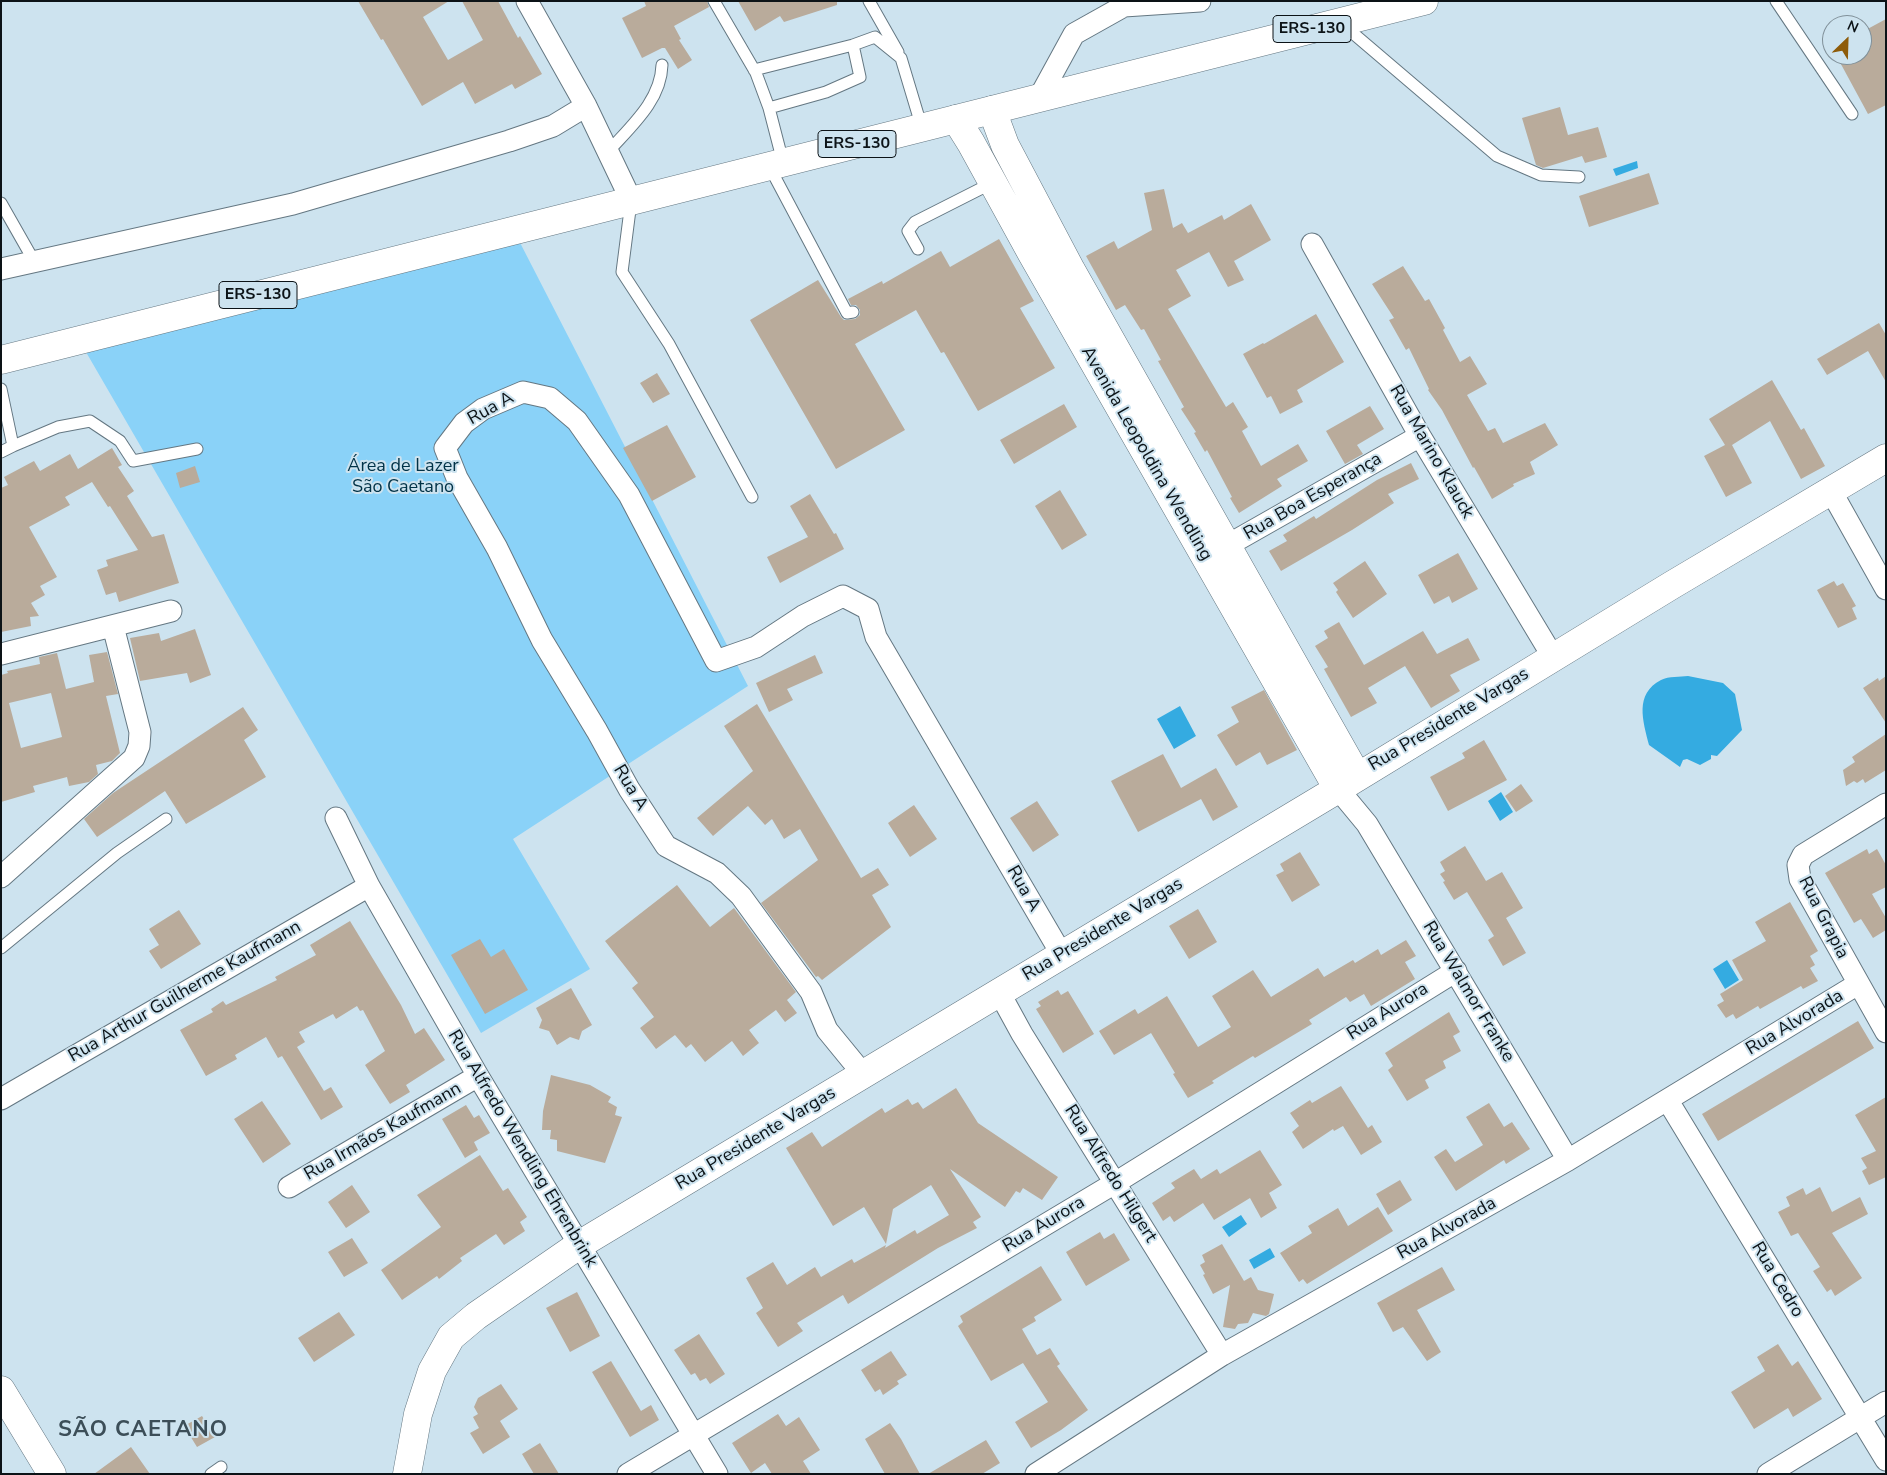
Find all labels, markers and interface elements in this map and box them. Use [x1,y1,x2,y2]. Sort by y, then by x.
road number: ERS-130 [1273,15,1351,42]
north arrow [1822,15,1872,65]
text: N [1844,16,1862,38]
road number: ERS-130 [818,130,896,158]
road number: ERS-130 [219,282,297,308]
street label: Avenida Leopoldina Wendling [1076,343,1216,565]
street label: Rua Marino Klauck [1384,382,1478,522]
street label: Rua A [464,388,518,430]
street label: Rua Boa Esperança [1240,449,1386,545]
park label: Área de Lazer São Caetano [347,456,459,498]
street label: Rua Presidente Vargas [1365,664,1533,776]
street label: Rua A [608,761,652,815]
street label: Rua A [1001,862,1045,916]
street label: Rua Grapia [1793,873,1853,963]
street label: Rua Presidente Vargas [1019,874,1187,986]
street label: Rua Arthur Guilherme Kaufmann [65,916,305,1068]
street label: Rua Walmor Franke [1417,918,1519,1066]
street label: Rua Aurora [1343,979,1433,1045]
street label: Rua Alvorada [1742,986,1848,1060]
street label: Rua Alfredo Wendling Ehrenbrink [442,1027,602,1271]
street label: Rua Irmãos Kaufmann [301,1078,465,1186]
street label: Rua Presidente Vargas [672,1083,840,1195]
street label: Rua Alfredo Hilgert [1059,1101,1161,1247]
street label: Rua Aurora [999,1192,1089,1258]
street label: Rua Alvorada [1394,1193,1500,1265]
street label: Rua Cedro [1746,1238,1808,1322]
district label: SÃO CAETANO [57,1418,229,1444]

